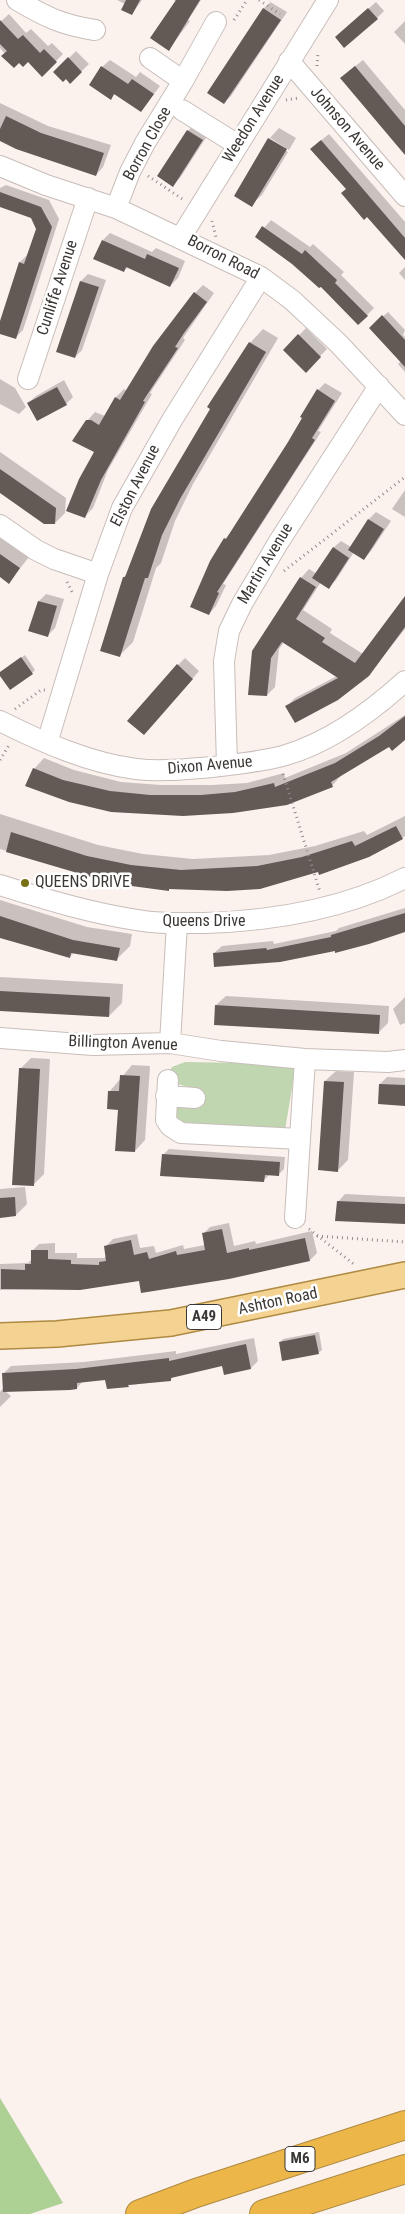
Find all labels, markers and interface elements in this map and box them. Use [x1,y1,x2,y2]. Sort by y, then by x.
street label: Weedon Avenue [219,71,289,167]
street label: Johnson Avenue [306,83,388,175]
street label: Borron Close [120,104,176,184]
street label: Borron Road [184,232,262,284]
street label: Cunliffe Avenue [34,238,82,338]
street label: Elston Avenue [107,442,165,530]
street label: Martin Avenue [234,520,298,608]
street label: Dixon Avenue [167,753,253,779]
place label: QUEENS DRIVE [35,873,130,893]
marker: QUEENS DRIVE [19,877,31,889]
street label: Queens Drive [163,912,245,932]
street label: Billington Avenue [68,1033,178,1055]
street label: Ashton Road [237,1284,319,1320]
road number: A49 [186,1304,222,1330]
road number: M6 [285,2146,315,2172]

